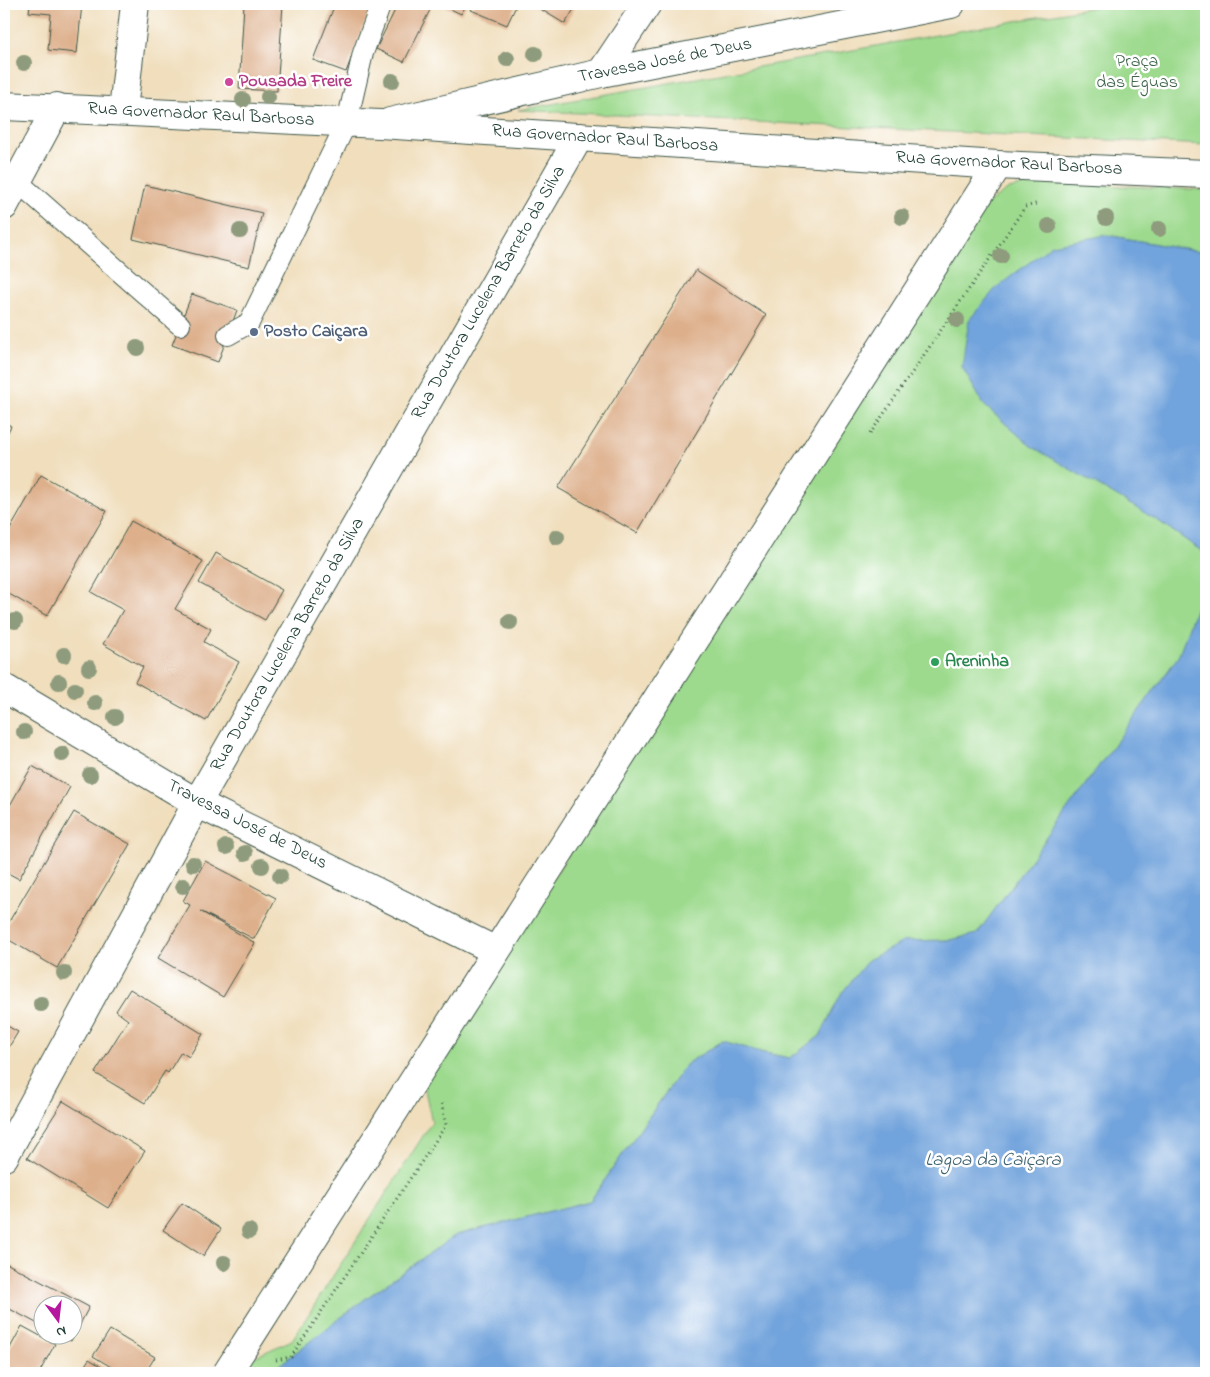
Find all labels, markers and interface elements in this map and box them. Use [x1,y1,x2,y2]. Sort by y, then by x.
street label: Travessa José de Deus [576,31,754,91]
park label: Praça das Éguas [1096,49,1178,97]
place label: Pousada Freire [239,69,353,95]
marker: Pousada Freire [223,76,235,88]
street label: Rua Governador Raul Barbosa [87,96,315,134]
street label: Rua Governador Raul Barbosa [491,118,719,160]
street label: Rua Governador Raul Barbosa [895,145,1123,183]
street label: Rua Doutora Lucelena Barreto da Silva [405,161,573,425]
place label: Posto Caiçara [264,319,368,345]
marker: Posto Caiçara [248,326,260,338]
street label: Rua Doutora Lucelena Barreto da Silva [204,513,372,777]
place label: Areninha [945,649,1009,675]
marker: Areninha [929,656,941,668]
street label: Travessa José de Deus [162,773,332,877]
water label: Lagoa da Caiçara [925,1147,1061,1175]
north arrow [32,1294,82,1344]
text: N [54,1320,68,1342]

